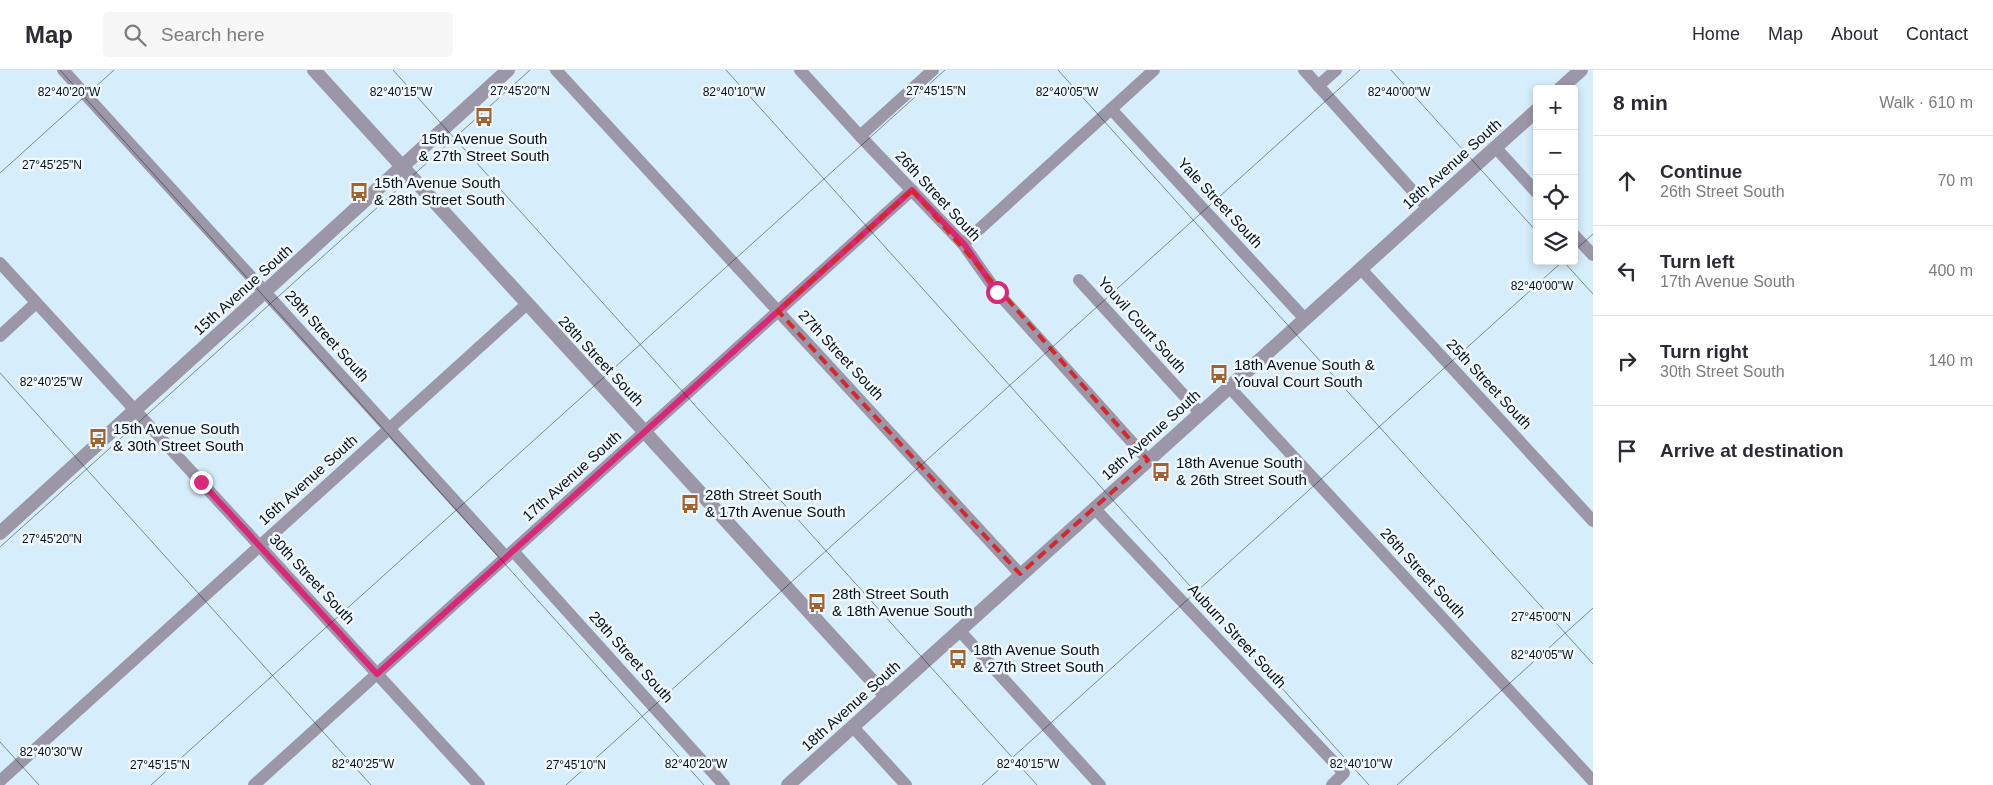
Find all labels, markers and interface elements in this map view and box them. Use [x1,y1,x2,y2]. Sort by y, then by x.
search box [103,12,453,57]
text: Map [25,21,73,48]
icon: search [121,21,149,49]
text: Search here [161,24,265,45]
text: Home [1692,24,1740,44]
text: Map [1768,24,1803,44]
text: About [1831,24,1878,44]
text: Contact [1906,24,1968,44]
text: 27°45'20"N [490,84,550,98]
text: 27°45'15"N [906,84,966,98]
text: 82°40'20"W [38,85,101,99]
text: 82°40'15"W [370,85,433,99]
text: 82°40'10"W [703,85,766,99]
text: 82°40'05"W [1036,85,1099,99]
text: 82°40'00"W [1368,85,1431,99]
map controls [1533,85,1578,265]
button: + [1533,85,1578,130]
text: 8 min [1613,91,1668,114]
text: Walk · 610 m [1879,94,1973,111]
bus stop icon: 15th Avenue South & 27th Street South [473,106,495,128]
street label: 18th Avenue South [1399,115,1504,212]
place label: 15th Avenue South & 27th Street South [419,130,549,164]
button: − [1533,130,1578,175]
street label: 26th Street South [892,147,984,244]
street label: Yale Street South [1174,154,1266,251]
text: 27°45'25"N [22,158,82,172]
text: Continue [1660,161,1742,182]
icon: ahead [1613,167,1641,195]
text: 70 m [1937,172,1973,189]
place label: 15th Avenue South & 28th Street South [374,174,505,208]
button: locate [1533,175,1578,220]
bus stop icon: 15th Avenue South & 28th Street South [348,181,370,203]
text: 26th Street South [1660,183,1785,200]
button: layers [1533,220,1578,265]
street label: 15th Avenue South [190,241,295,338]
text: Turn left [1660,251,1735,272]
icon: left [1613,257,1641,285]
text: 400 m [1929,262,1973,279]
street label: Youvil Court South [1095,273,1190,376]
text: 17th Avenue South [1660,273,1795,290]
text: 82°40'00"W [1511,279,1574,293]
route start [986,281,1009,304]
street label: 29th Street South [282,287,373,385]
street label: 27th Street South [795,306,887,403]
street label: 28th Street South [555,312,647,409]
street label: 25th Street South [1443,335,1535,432]
text: Turn right [1660,341,1748,362]
icon: right [1613,347,1641,375]
text: 140 m [1929,352,1973,369]
place label: 18th Avenue South & Youval Court South [1234,356,1375,390]
bus stop icon: 18th Avenue South & Youval Court South [1208,363,1230,385]
text: 30th Street South [1660,363,1785,380]
text: 82°40'25"W [20,375,83,389]
street label: 18th Avenue South [1098,386,1203,483]
place label: 15th Avenue South & 30th Street South [113,420,244,454]
bus stop icon: 15th Avenue South & 30th Street South [87,427,109,449]
street label: 17th Avenue South [519,427,624,524]
street label: 16th Avenue South [255,431,360,528]
icon: arrive [1613,437,1641,465]
text: Arrive at destination [1660,440,1844,461]
place label: 18th Avenue South & 26th Street South [1176,454,1307,488]
bus stop icon: 18th Avenue South & 26th Street South [1150,461,1172,483]
route end [190,471,213,494]
place label: 28th Street South & 17th Avenue South [705,486,846,520]
bus stop icon: 28th Street South & 17th Avenue South [679,493,701,515]
street label: 26th Street South [1377,524,1469,621]
street label: 30th Street South [266,530,358,627]
text: 27°45'20"N [22,532,82,546]
street label: Auburn Street South [1185,580,1290,691]
place label: 28th Street South & 18th Avenue South [832,585,973,619]
bus stop icon: 28th Street South & 18th Avenue South [806,592,828,614]
street label: 29th Street South [586,608,677,706]
text: 27°45'00"N [1511,610,1571,624]
place label: 18th Avenue South & 27th Street South [973,641,1104,675]
bus stop icon: 18th Avenue South & 27th Street South [947,648,969,670]
text: 82°40'05"W [1511,648,1574,662]
street label: 18th Avenue South [798,657,903,754]
text: 82°40'30"W [20,745,83,759]
text: 82°40'25"W [332,757,395,771]
text: 82°40'20"W [665,757,728,771]
text: 82°40'15"W [997,757,1060,771]
text: 82°40'10"W [1330,757,1393,771]
text: 27°45'15"N [130,758,190,772]
text: 27°45'10"N [546,758,606,772]

